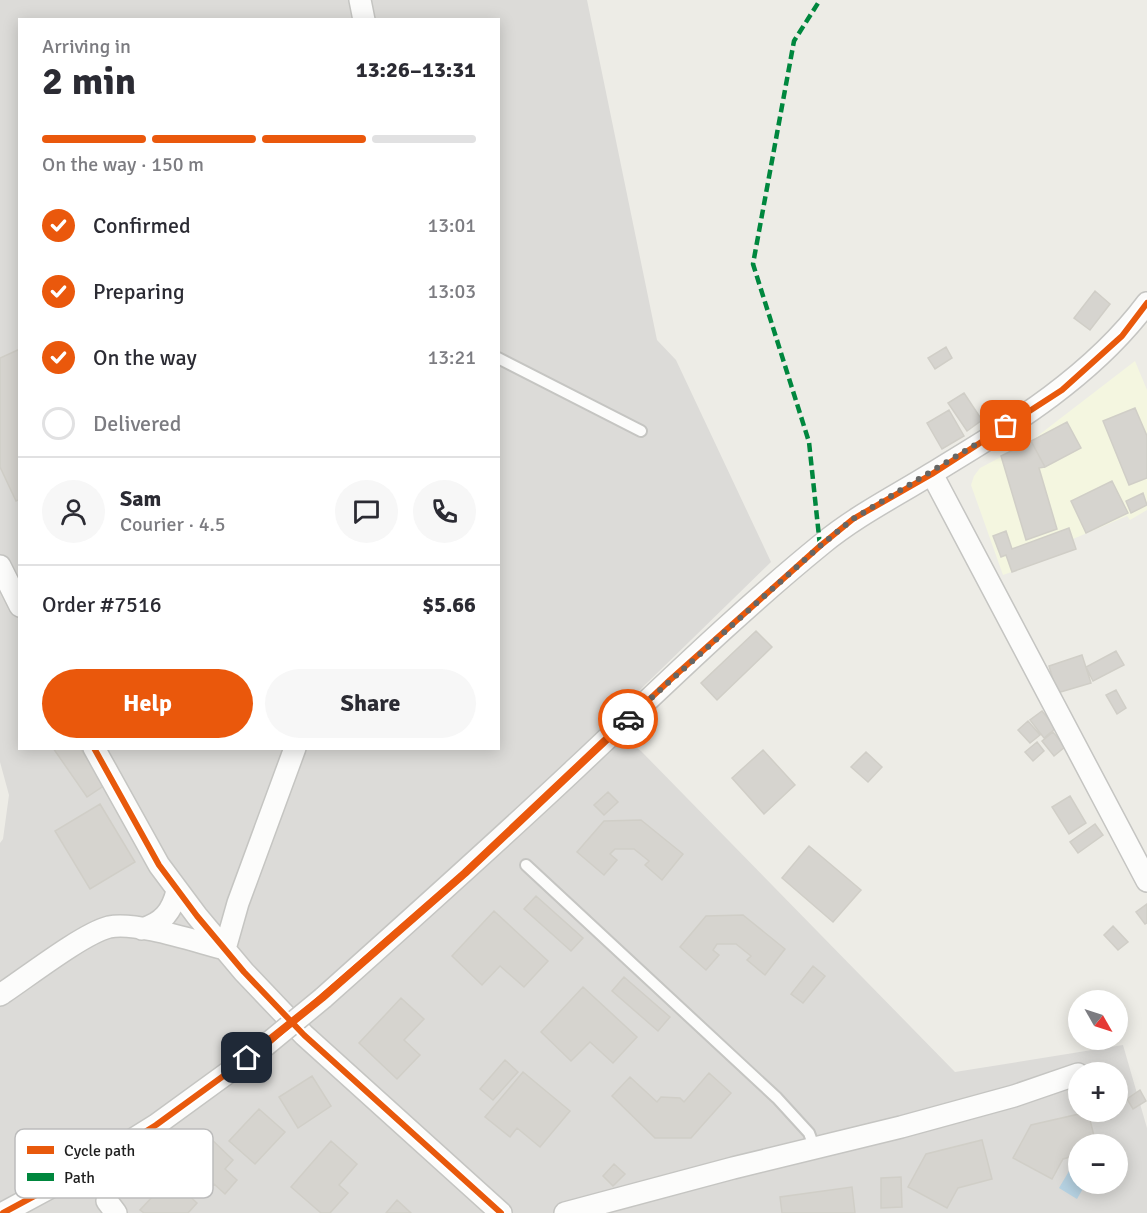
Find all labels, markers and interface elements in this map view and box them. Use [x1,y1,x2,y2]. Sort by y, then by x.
text: Arriving in [42,34,131,59]
text: 13:26–13:31 [356,56,476,83]
text: 2 min [42,57,136,105]
text: On the way · 150 m [42,152,204,177]
icon: check [42,209,75,242]
text: Confirmed [93,212,191,239]
text: 13:01 [427,213,476,238]
icon: check [42,275,75,308]
text: Preparing [93,278,185,305]
text: 13:03 [427,279,476,304]
icon: check [42,341,75,374]
text: On the way [93,344,197,371]
text: 13:21 [427,345,476,370]
pin [980,400,1031,451]
icon: bag [989,409,1022,442]
text: Delivered [93,410,181,437]
button: person [42,480,105,543]
button: chat [335,480,398,543]
button: phone [413,480,476,543]
text: Sam [120,485,161,512]
text: Courier · 4.5 [120,512,226,537]
text: Order #7516 [42,591,162,618]
text: $5.66 [422,591,476,618]
button: Help [42,669,253,738]
button: Share [265,669,476,738]
courier [598,689,658,749]
icon: car [612,703,645,736]
north arrow [1068,990,1128,1050]
map controls [1068,990,1128,1194]
pin [221,1032,272,1083]
icon: home [230,1041,263,1074]
button: + [1068,1062,1128,1122]
legend [15,1129,213,1198]
button: − [1068,1134,1128,1194]
text: Cycle path [64,1141,135,1161]
text: Path [64,1168,95,1188]

